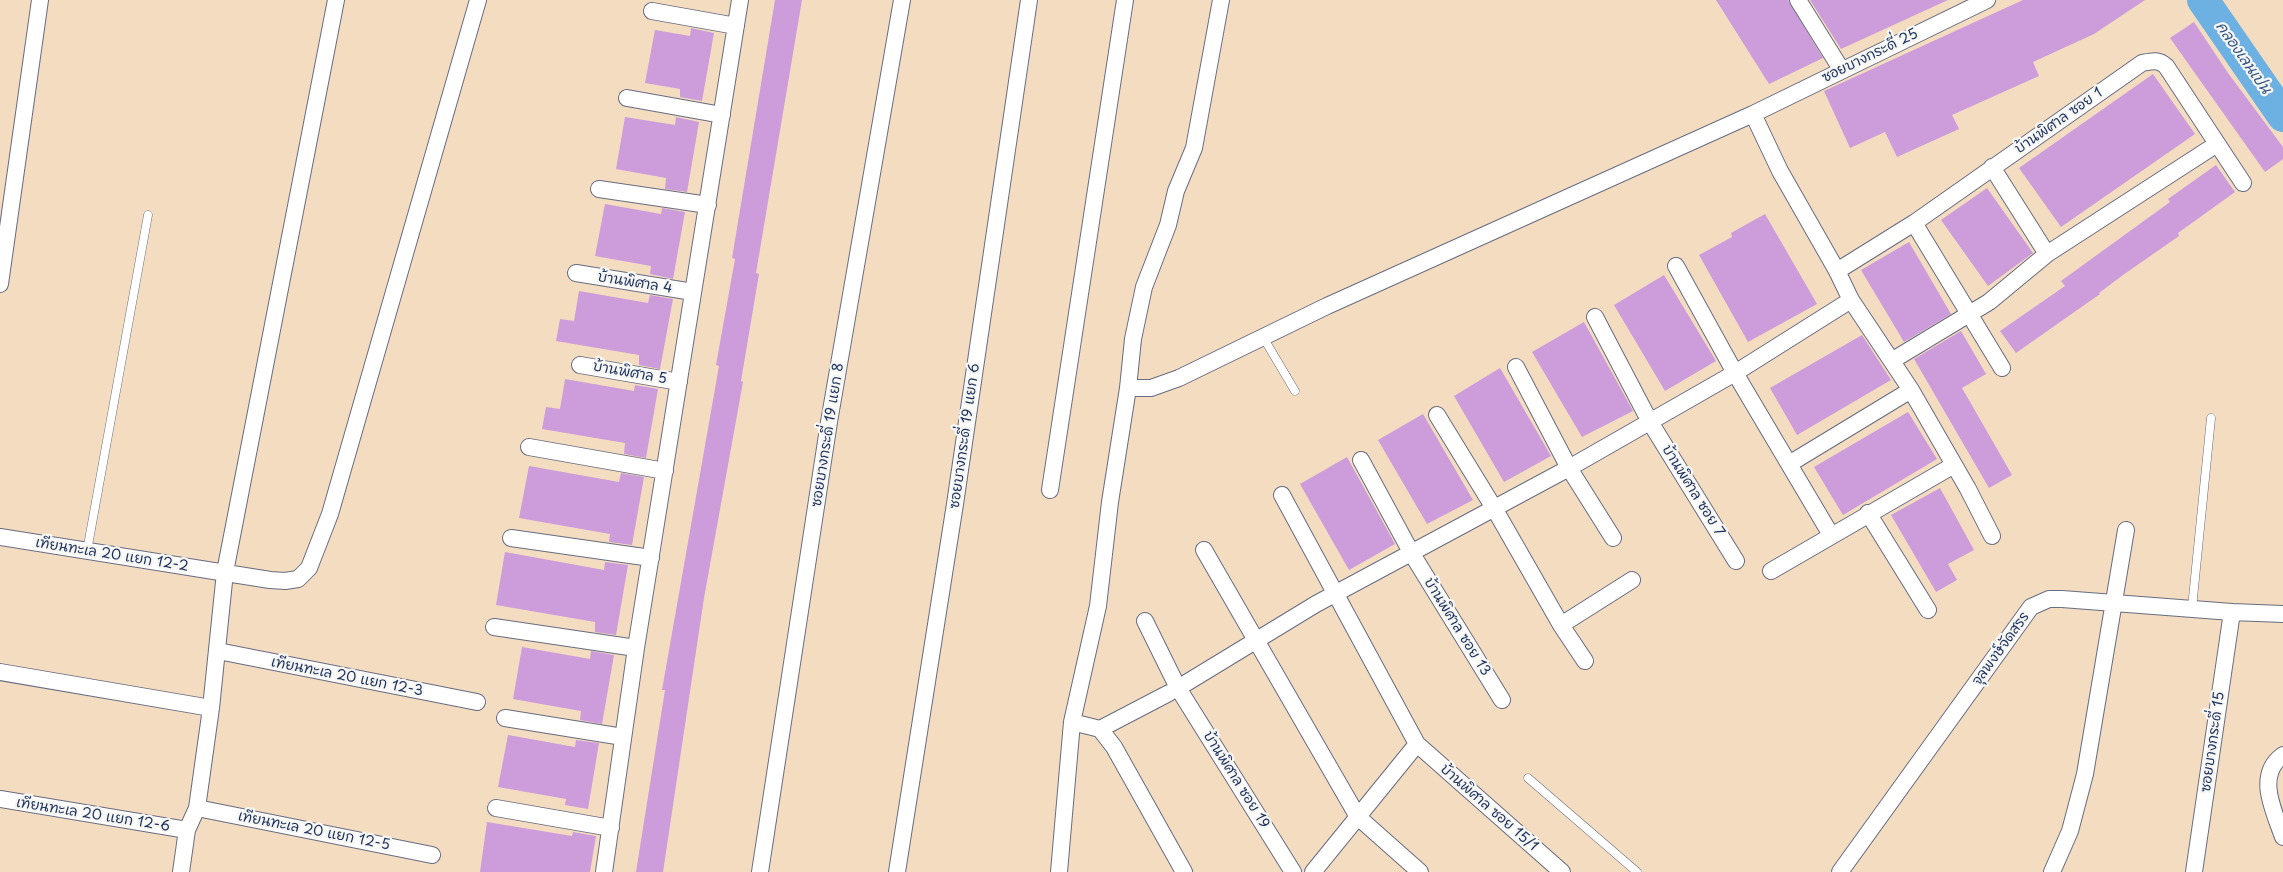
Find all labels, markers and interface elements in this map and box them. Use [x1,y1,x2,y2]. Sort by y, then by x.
water label: คลองเลนเปน [2212,18,2274,98]
street label: ซอยบางกระดี่ 25 [1819,26,1921,86]
street label: บ้านพิศาล ซอย 1 [2012,85,2106,157]
street label: บ้านพิศาล 4 [597,269,673,297]
street label: บ้านพิศาล 5 [592,358,668,388]
street label: ซอยบางกระดี่ 19 แยก 8 [808,362,848,508]
street label: ซอยบางกระดี่ 19 แยก 6 [946,362,984,510]
street label: บ้านพิศาล ซอย 7 [1658,442,1728,540]
street label: เทียนทะเล 20 แยก 12-2 [34,535,190,575]
street label: บ้านพิศาล ซอย 13 [1420,575,1494,679]
street label: จุลพงษ์จัดสรร [1969,609,2033,689]
street label: เทียนทะเล 20 แยก 12-3 [270,654,424,700]
street label: ซอยบางกระดี่ 15 [2198,691,2228,793]
street label: บ้านพิศาล ซอย 19 [1199,728,1273,832]
street label: บ้านพิศาล ซอย 15/1 [1437,761,1541,855]
street label: เทียนทะเล 20 แยก 12-6 [15,795,171,835]
street label: เทียนทะเล 20 แยก 12-5 [237,808,391,854]

